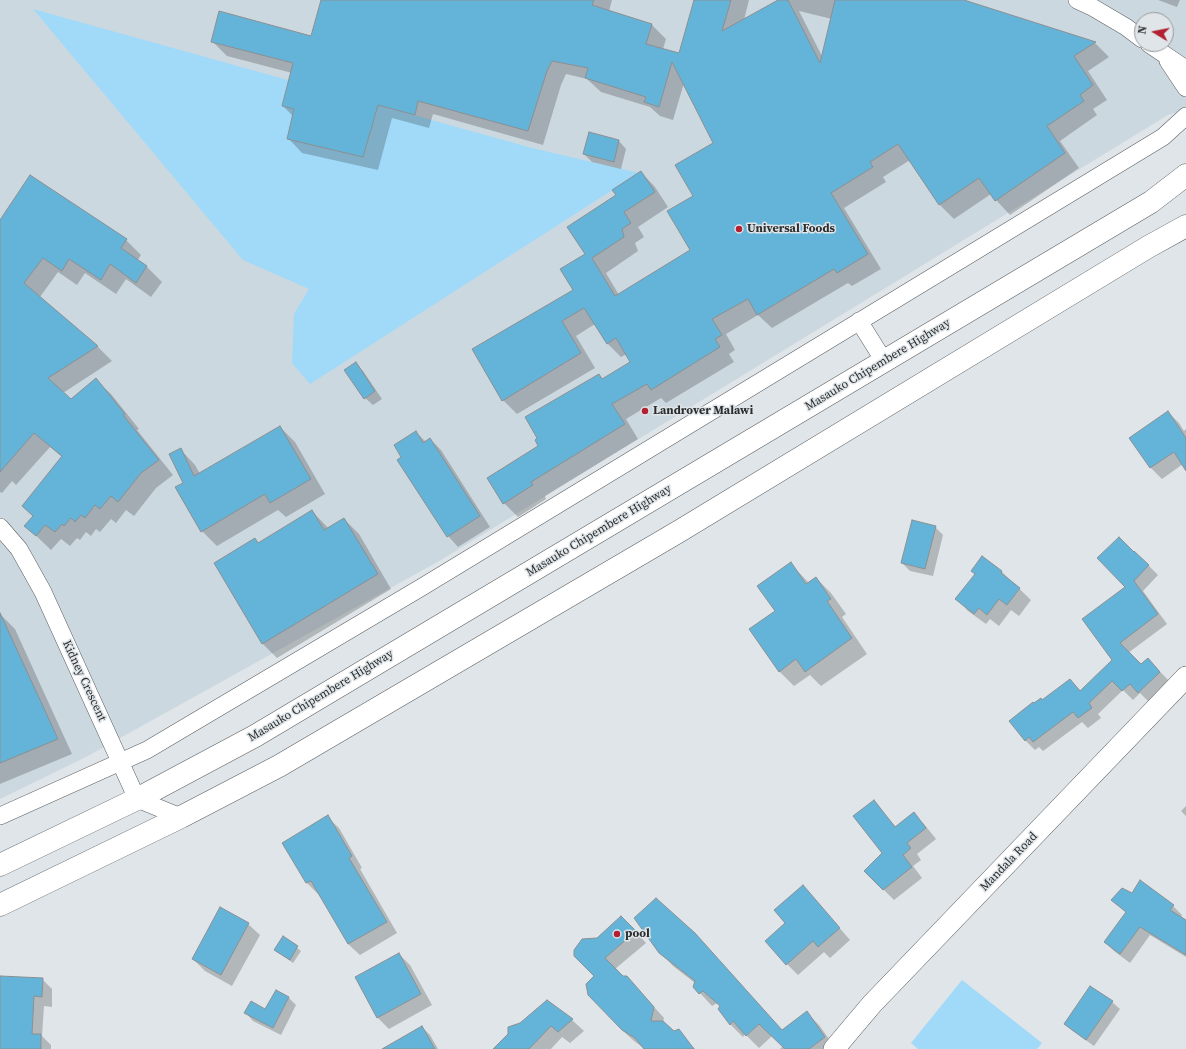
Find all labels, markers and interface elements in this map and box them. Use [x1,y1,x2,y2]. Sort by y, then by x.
north arrow [1134,12,1174,52]
text: N [1135,25,1151,35]
place label: Universal Foods [747,222,835,236]
marker: Universal Foods [734,224,744,234]
street label: Masauko Chipembere Highway [803,316,953,414]
place label: Landrover Malawi [653,404,753,418]
marker: Landrover Malawi [640,406,650,416]
street label: Masauko Chipembere Highway [524,482,674,580]
street label: Kidney Crescent [59,638,109,724]
street label: Masauko Chipembere Highway [246,647,396,745]
street label: Mandala Road [977,830,1041,894]
place label: pool [625,927,650,941]
marker: pool [612,929,622,939]

